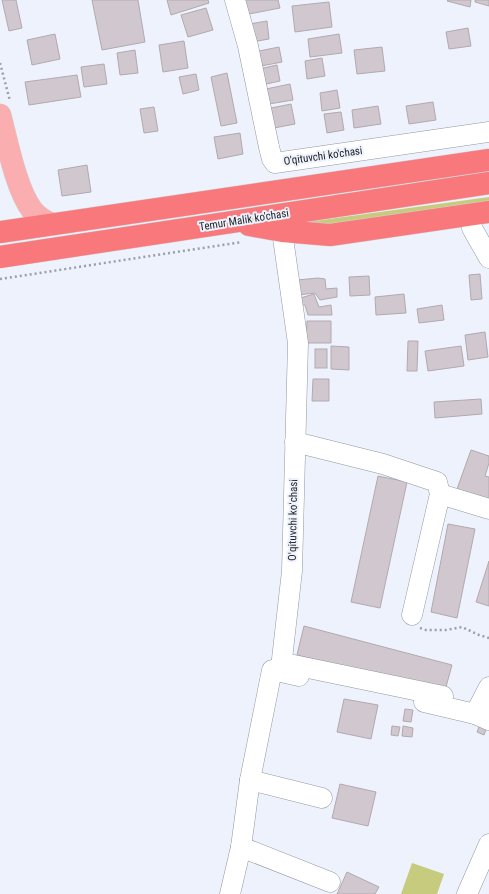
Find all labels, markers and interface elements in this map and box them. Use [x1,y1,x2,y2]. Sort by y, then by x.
street label: O'qituvchi ko'chasi [283,144,363,168]
street label: Temur Malik ko'chasi [198,207,290,233]
street label: Oʻqituvchi koʻchasi [286,479,300,561]

